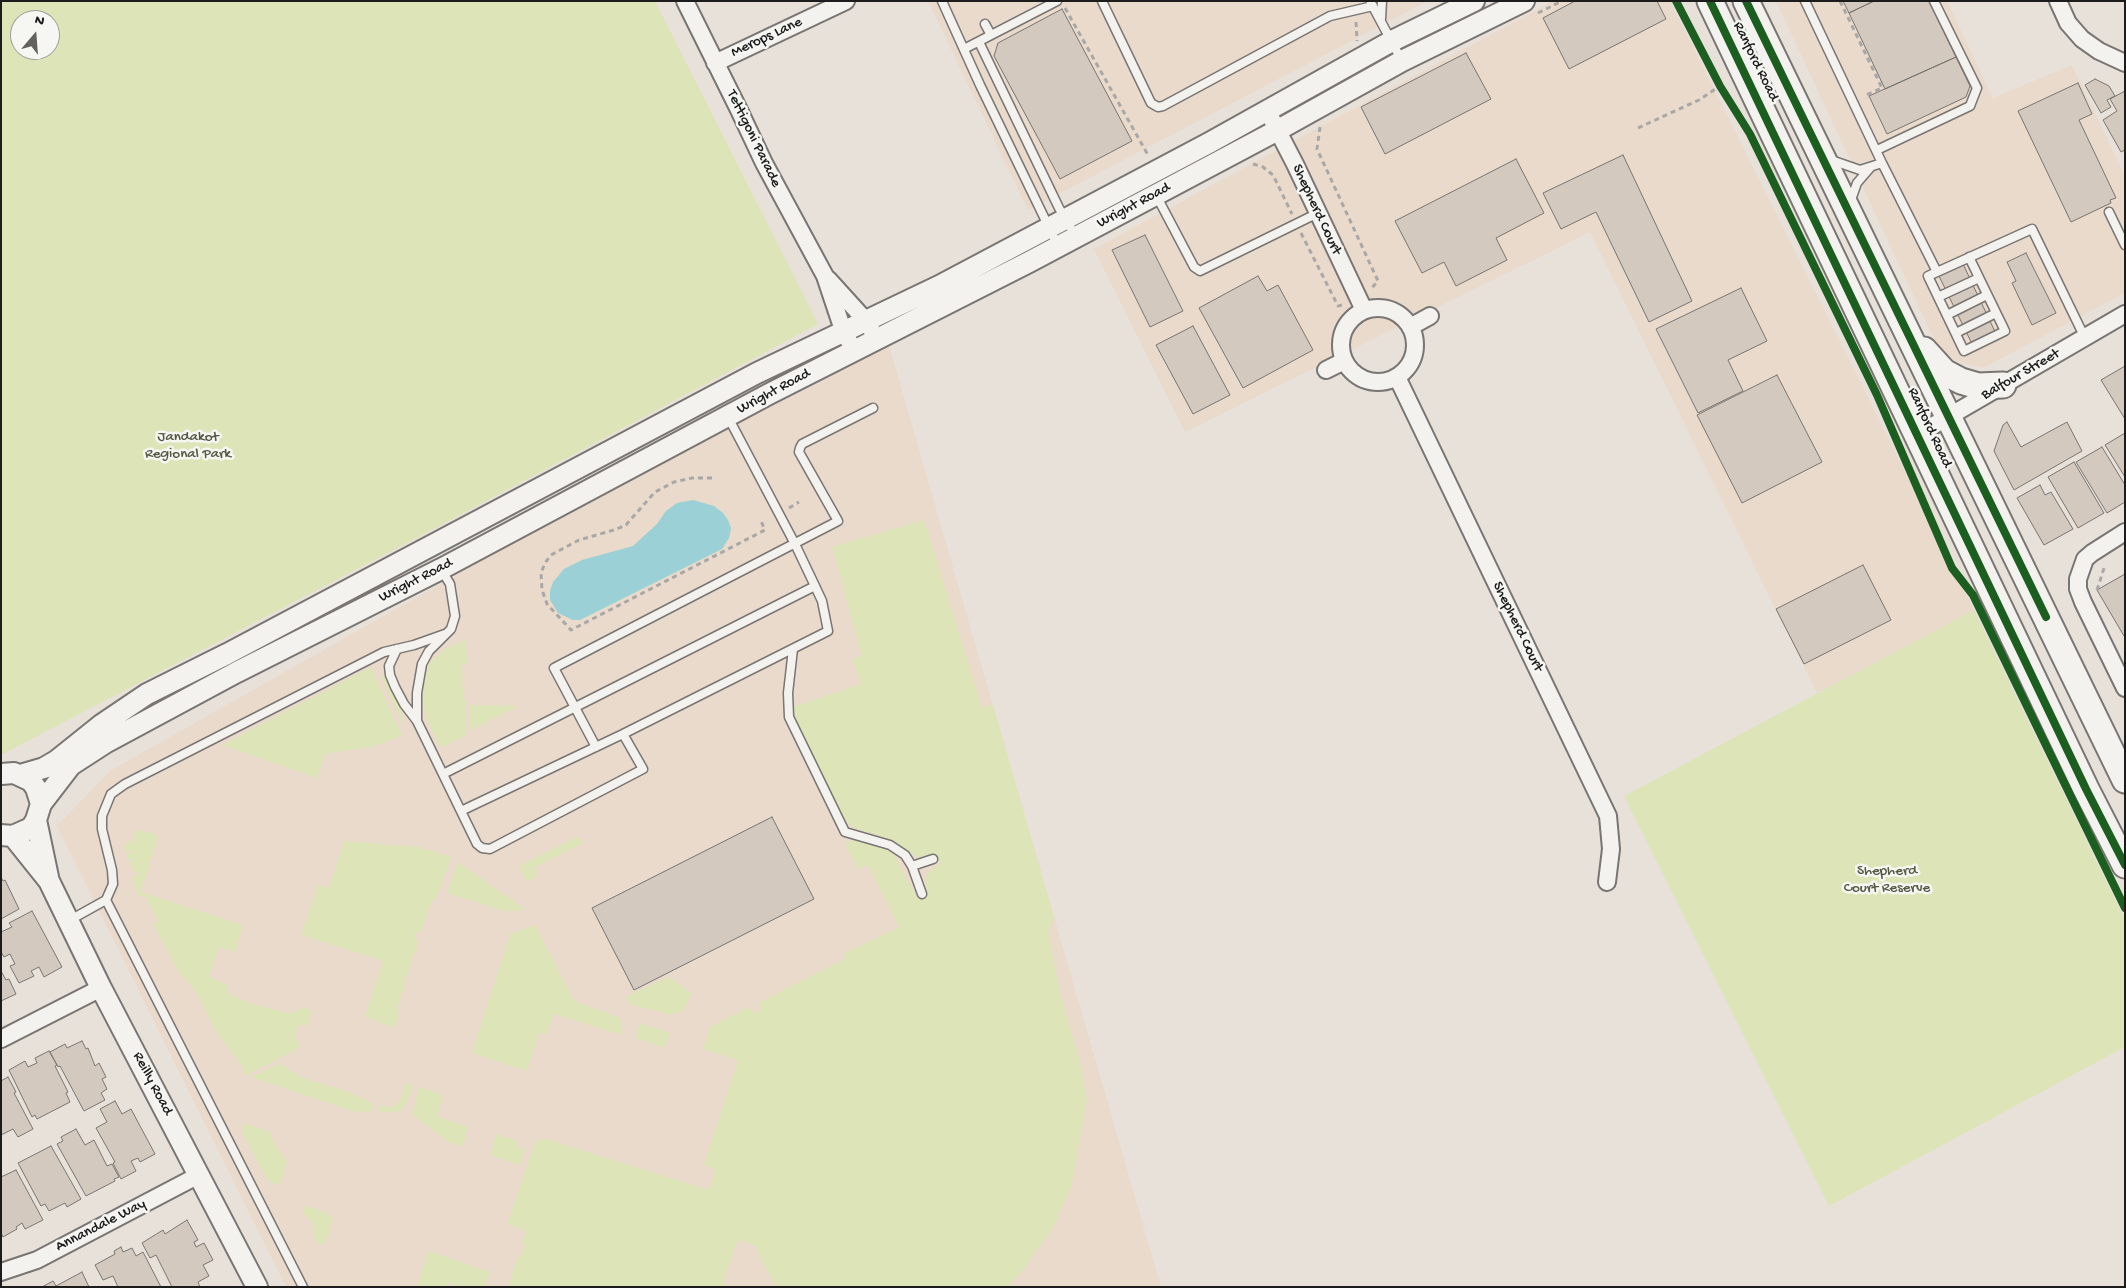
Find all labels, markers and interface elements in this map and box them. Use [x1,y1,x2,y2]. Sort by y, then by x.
north arrow [10,10,60,60]
text: N [33,12,46,31]
street label: Merops Lane [729,14,805,62]
street label: Ranford Road [1728,19,1782,105]
street label: Tettigoni Parade [722,87,784,191]
street label: Shepherd Court [1287,162,1345,258]
street label: Wright Road [1094,179,1174,233]
street label: Balfour Street [1979,345,2063,405]
street label: Wright Road [734,365,814,419]
street label: Ranford Road [1903,385,1955,471]
park label: Jandakot Regional Park [145,429,231,464]
street label: Wright Road [376,555,456,607]
street label: Shepherd Court [1487,579,1547,675]
park label: Shepherd Court Reserve [1844,863,1930,898]
street label: Reilly Road [128,1049,176,1119]
street label: Annandale Way [53,1196,149,1256]

